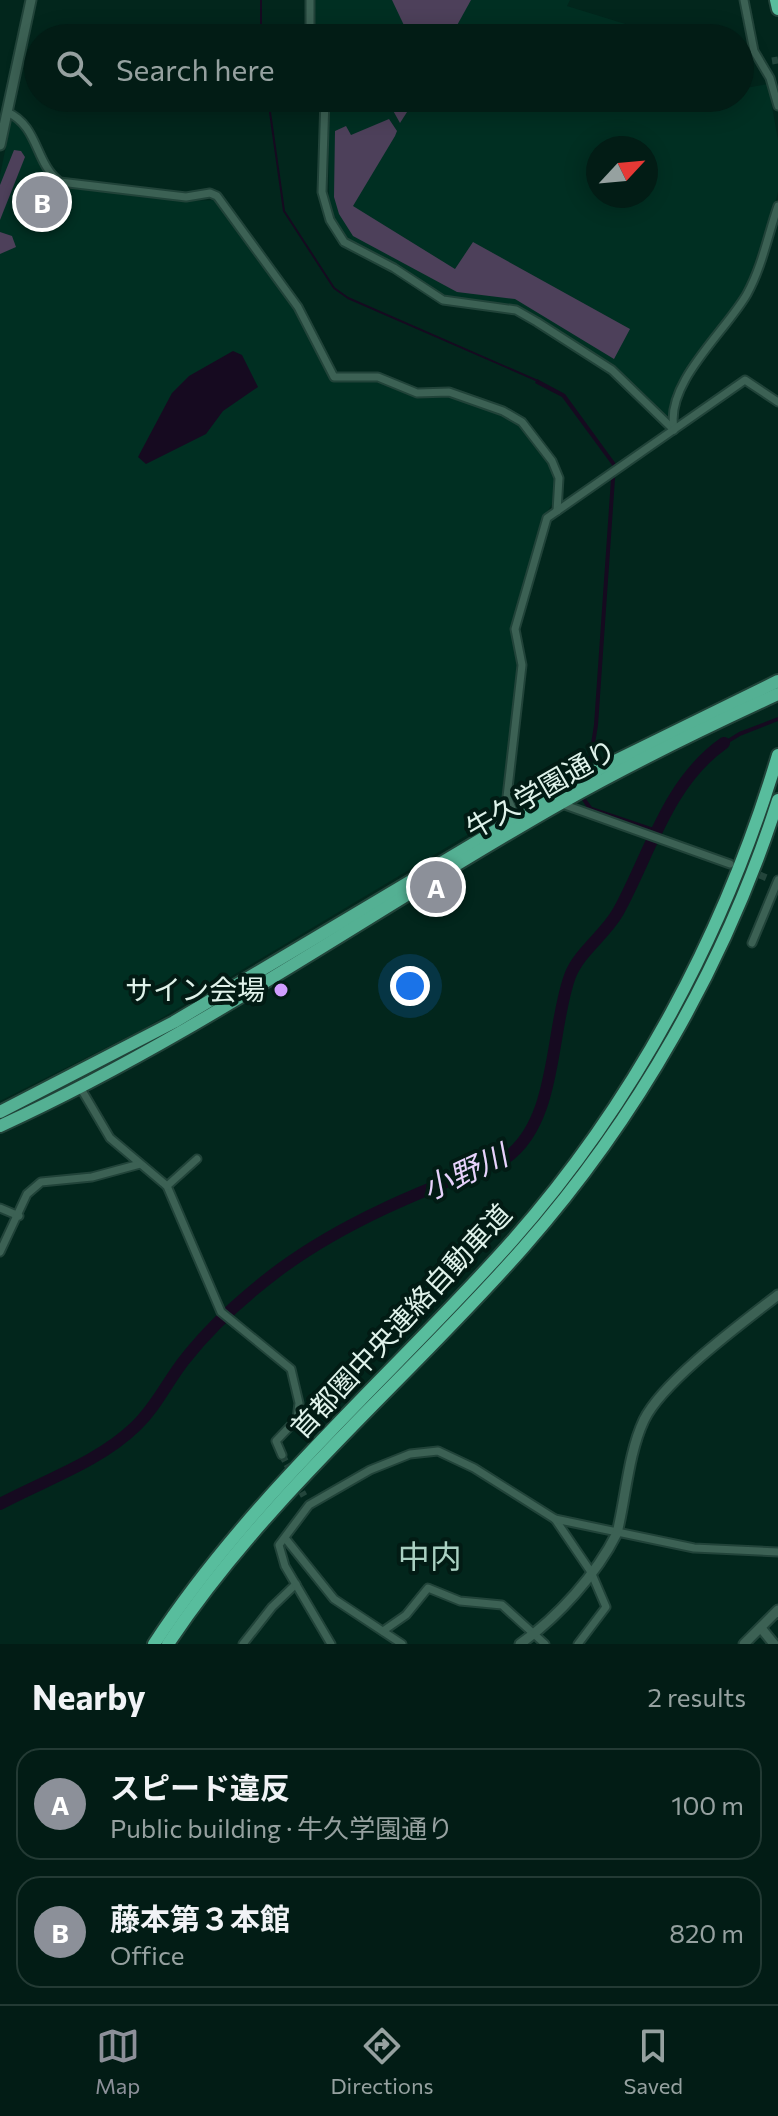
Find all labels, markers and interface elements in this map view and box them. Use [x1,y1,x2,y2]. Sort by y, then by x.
search box [24,24,754,112]
icon: search [52,46,96,90]
text: Search here [116,50,275,87]
north arrow [586,136,658,208]
pin: B [16,172,68,232]
street label: 牛久学園通り [459,731,622,845]
pin: A [410,857,462,917]
your location [390,966,430,1006]
place label: サイン会場 [125,972,265,1006]
marker: サイン会場 [272,981,290,999]
water label: 小野川 [415,1134,515,1207]
street label: 首都圏中央連絡自動車道 [283,1196,518,1445]
district label: 中内 [398,1535,462,1575]
text: Nearby [32,1675,146,1717]
text: 2 results [648,1681,746,1712]
text: スピード違反 [110,1768,290,1805]
text: A [51,1789,69,1820]
text: 100 m [671,1789,744,1820]
text: Public building · 牛久学園通り [110,1812,453,1843]
text: 藤本第３本館 [110,1899,290,1936]
text: B [51,1917,69,1948]
text: 820 m [669,1917,744,1948]
text: Office [110,1939,184,1970]
tab: Map [95,2024,140,2099]
tab: Directions [330,2024,434,2099]
tab: Saved [624,2024,683,2099]

